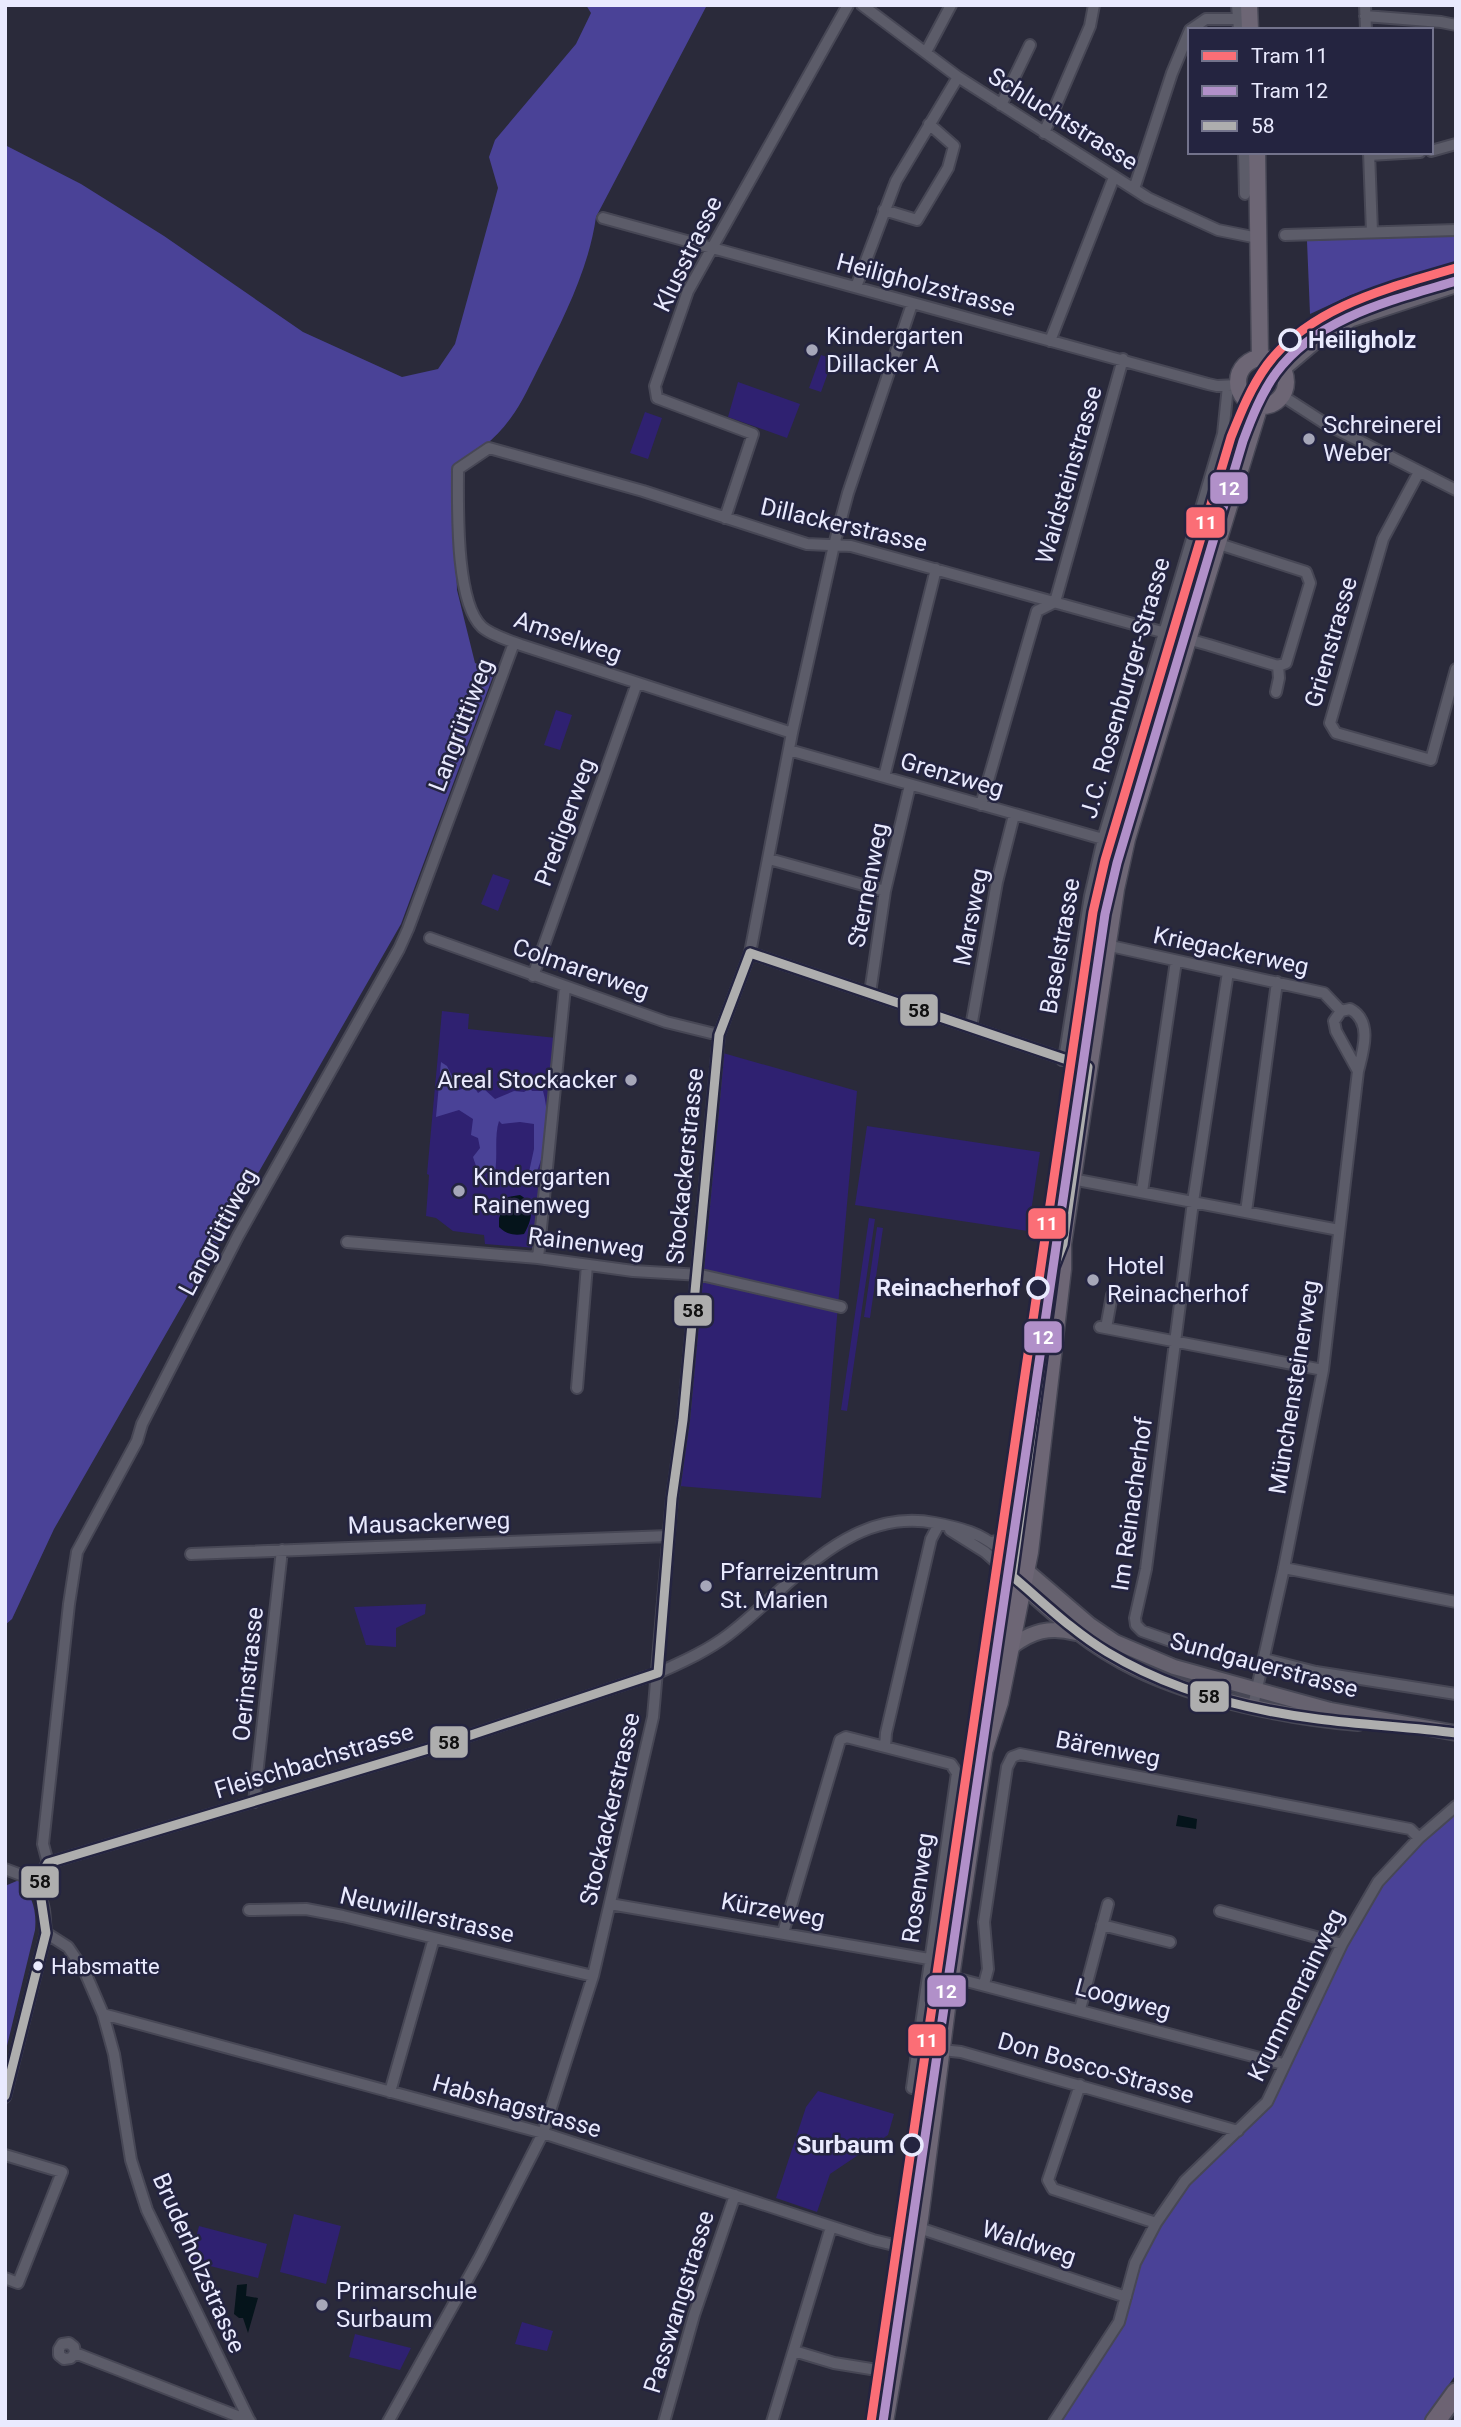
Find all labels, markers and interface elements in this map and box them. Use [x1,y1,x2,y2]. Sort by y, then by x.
legend [1188,28,1433,154]
text: Tram 11 [1251,44,1328,68]
street label: Schluchtstrasse [983,62,1143,176]
text: Tram 12 [1251,79,1328,103]
text: 58 [1251,114,1275,138]
street label: Klusstrasse [648,192,728,316]
street label: Heiligholzstrasse [834,248,1018,322]
place label: Kindergarten Dillacker A [826,322,963,378]
place label: Heiligholz [1308,326,1416,354]
marker: Heiligholz [1279,329,1301,351]
marker: Kindergarten Dillacker A [804,342,820,358]
street label: Waidsteinstrasse [1030,383,1108,567]
place label: Schreinerei Weber [1323,411,1442,467]
marker: Schreinerei Weber [1301,431,1317,447]
line badge: 12 [1209,471,1249,505]
text: 12 [1218,477,1240,500]
street label: Dillackerstrasse [758,492,930,558]
line badge: 11 [1185,506,1226,539]
text: 11 [1195,511,1217,534]
street label: J.C. Rosenburger-Strasse [1074,554,1176,822]
street label: Grienstrasse [1299,573,1363,711]
street label: Amselweg [511,606,625,668]
street label: Langrüttiweg [423,655,499,795]
street label: Grenzweg [897,747,1007,803]
street label: Predigerweg [529,754,601,890]
street label: Sternenweg [842,820,894,950]
street label: Marsweg [948,866,994,968]
street label: Baselstrasse [1034,876,1086,1016]
street label: Kriegackerweg [1151,921,1311,981]
street label: Colmarerweg [509,933,653,1005]
line badge: 58 [899,993,939,1027]
text: 58 [908,999,930,1022]
place label: Areal Stockacker [437,1066,617,1094]
street label: Stockackerstrasse [661,1066,709,1266]
marker: Areal Stockacker [623,1072,639,1088]
place label: Kindergarten Rainenweg [473,1163,610,1219]
street label: Langrüttiweg [173,1164,263,1300]
marker: Kindergarten Rainenweg [451,1183,467,1199]
line badge: 11 [1027,1207,1067,1240]
text: 11 [1036,1212,1058,1235]
street label: Rainenweg [526,1222,646,1264]
place label: Hotel Reinacherhof [1107,1252,1249,1308]
marker: Hotel Reinacherhof [1085,1272,1101,1288]
place label: Reinacherhof [876,1274,1020,1302]
marker: Reinacherhof [1027,1277,1049,1299]
street label: Münchensteinerweg [1263,1278,1325,1496]
line badge: 58 [673,1294,713,1327]
text: 58 [682,1299,704,1322]
line badge: 12 [1023,1320,1063,1354]
text: 12 [1032,1326,1054,1349]
street label: Im Reinacherhof [1106,1415,1158,1593]
street label: Mausackerweg [347,1506,511,1540]
place label: Pfarreizentrum St. Marien [720,1558,879,1614]
marker: Pfarreizentrum St. Marien [698,1578,714,1594]
street label: Oerinstrasse [227,1605,269,1743]
street label: Sundgauerstrasse [1167,1626,1361,1704]
line badge: 58 [1189,1680,1230,1713]
text: 58 [1198,1685,1220,1708]
street label: Stockackerstrasse [574,1710,646,1908]
street label: Fleischbachstrasse [211,1717,417,1805]
line badge: 58 [429,1725,469,1759]
street label: Bärenweg [1053,1725,1163,1773]
text: 58 [438,1731,460,1754]
street label: Rosenweg [896,1831,940,1945]
line badge: 58 [20,1865,60,1899]
text: 58 [29,1870,51,1893]
street label: Neuwillerstrasse [337,1881,517,1949]
street label: Kürzeweg [719,1887,827,1933]
street label: Krummenrainweg [1242,1904,1350,2086]
place label: Habsmatte [51,1954,160,1979]
marker: Habsmatte [31,1959,45,1973]
street label: Loogweg [1072,1973,1174,2025]
line badge: 12 [926,1974,967,2008]
text: 12 [935,1980,957,2003]
line badge: 11 [907,2023,947,2057]
street label: Don Bosco-Strasse [995,2027,1197,2109]
text: 11 [916,2029,938,2052]
street label: Habshagstrasse [429,2069,605,2143]
place label: Surbaum [796,2131,894,2159]
marker: Surbaum [901,2134,923,2156]
street label: Bruderholzstrasse [147,2169,251,2357]
street label: Passwangstrasse [638,2207,720,2397]
street label: Waldweg [978,2215,1080,2271]
place label: Primarschule Surbaum [336,2277,477,2333]
marker: Primarschule Surbaum [314,2297,330,2313]

